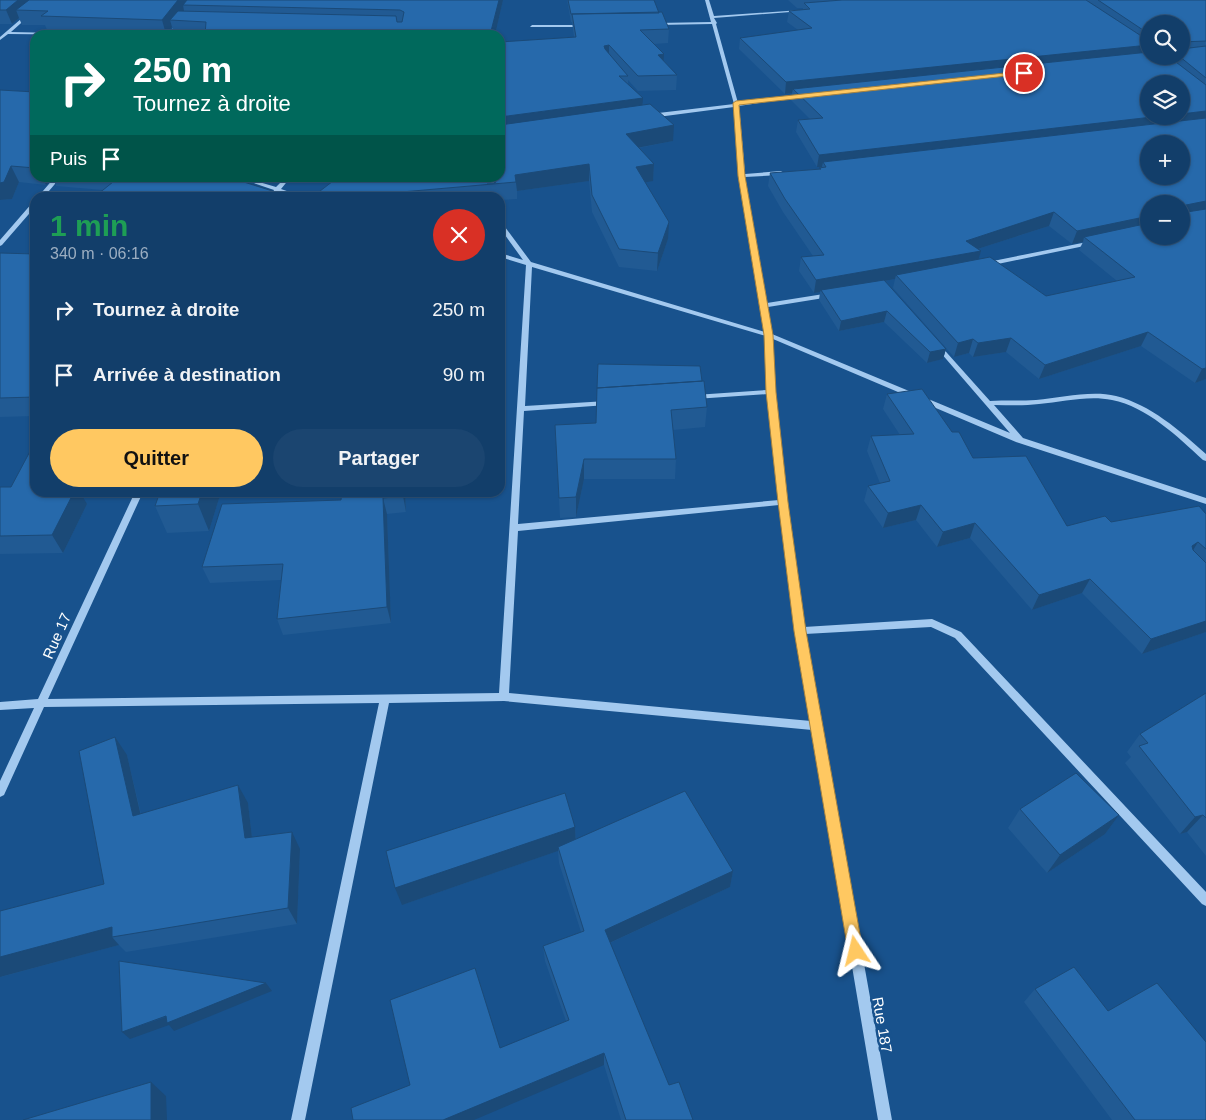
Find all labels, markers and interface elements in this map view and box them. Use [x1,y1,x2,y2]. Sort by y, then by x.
map controls [1140,15,1190,245]
button: search [1140,15,1190,65]
icon: right [50,50,115,115]
text: 250 m [133,50,232,89]
pin [1003,52,1045,94]
icon: arrive [1010,59,1038,87]
button: layers [1140,75,1190,125]
text: Tournez à droite [133,91,291,116]
button: + [1140,135,1190,185]
icon: arrive [97,145,125,173]
text: Puis [50,148,87,169]
button: − [1140,195,1190,245]
text: 1 min [50,209,128,242]
button: close [433,209,485,261]
text: 340 m · 06:16 [50,245,149,262]
icon: right [50,296,78,324]
text: Tournez à droite [93,299,239,320]
text: 250 m [432,299,485,320]
icon: arrive [50,361,78,389]
text: Arrivée à destination [93,364,281,385]
text: 90 m [443,364,485,385]
button: Quitter [50,429,263,487]
button: Partager [273,429,485,487]
street label: Rue 17 [39,610,74,661]
position arrow [829,924,881,976]
street label: Rue 187 [869,996,896,1054]

